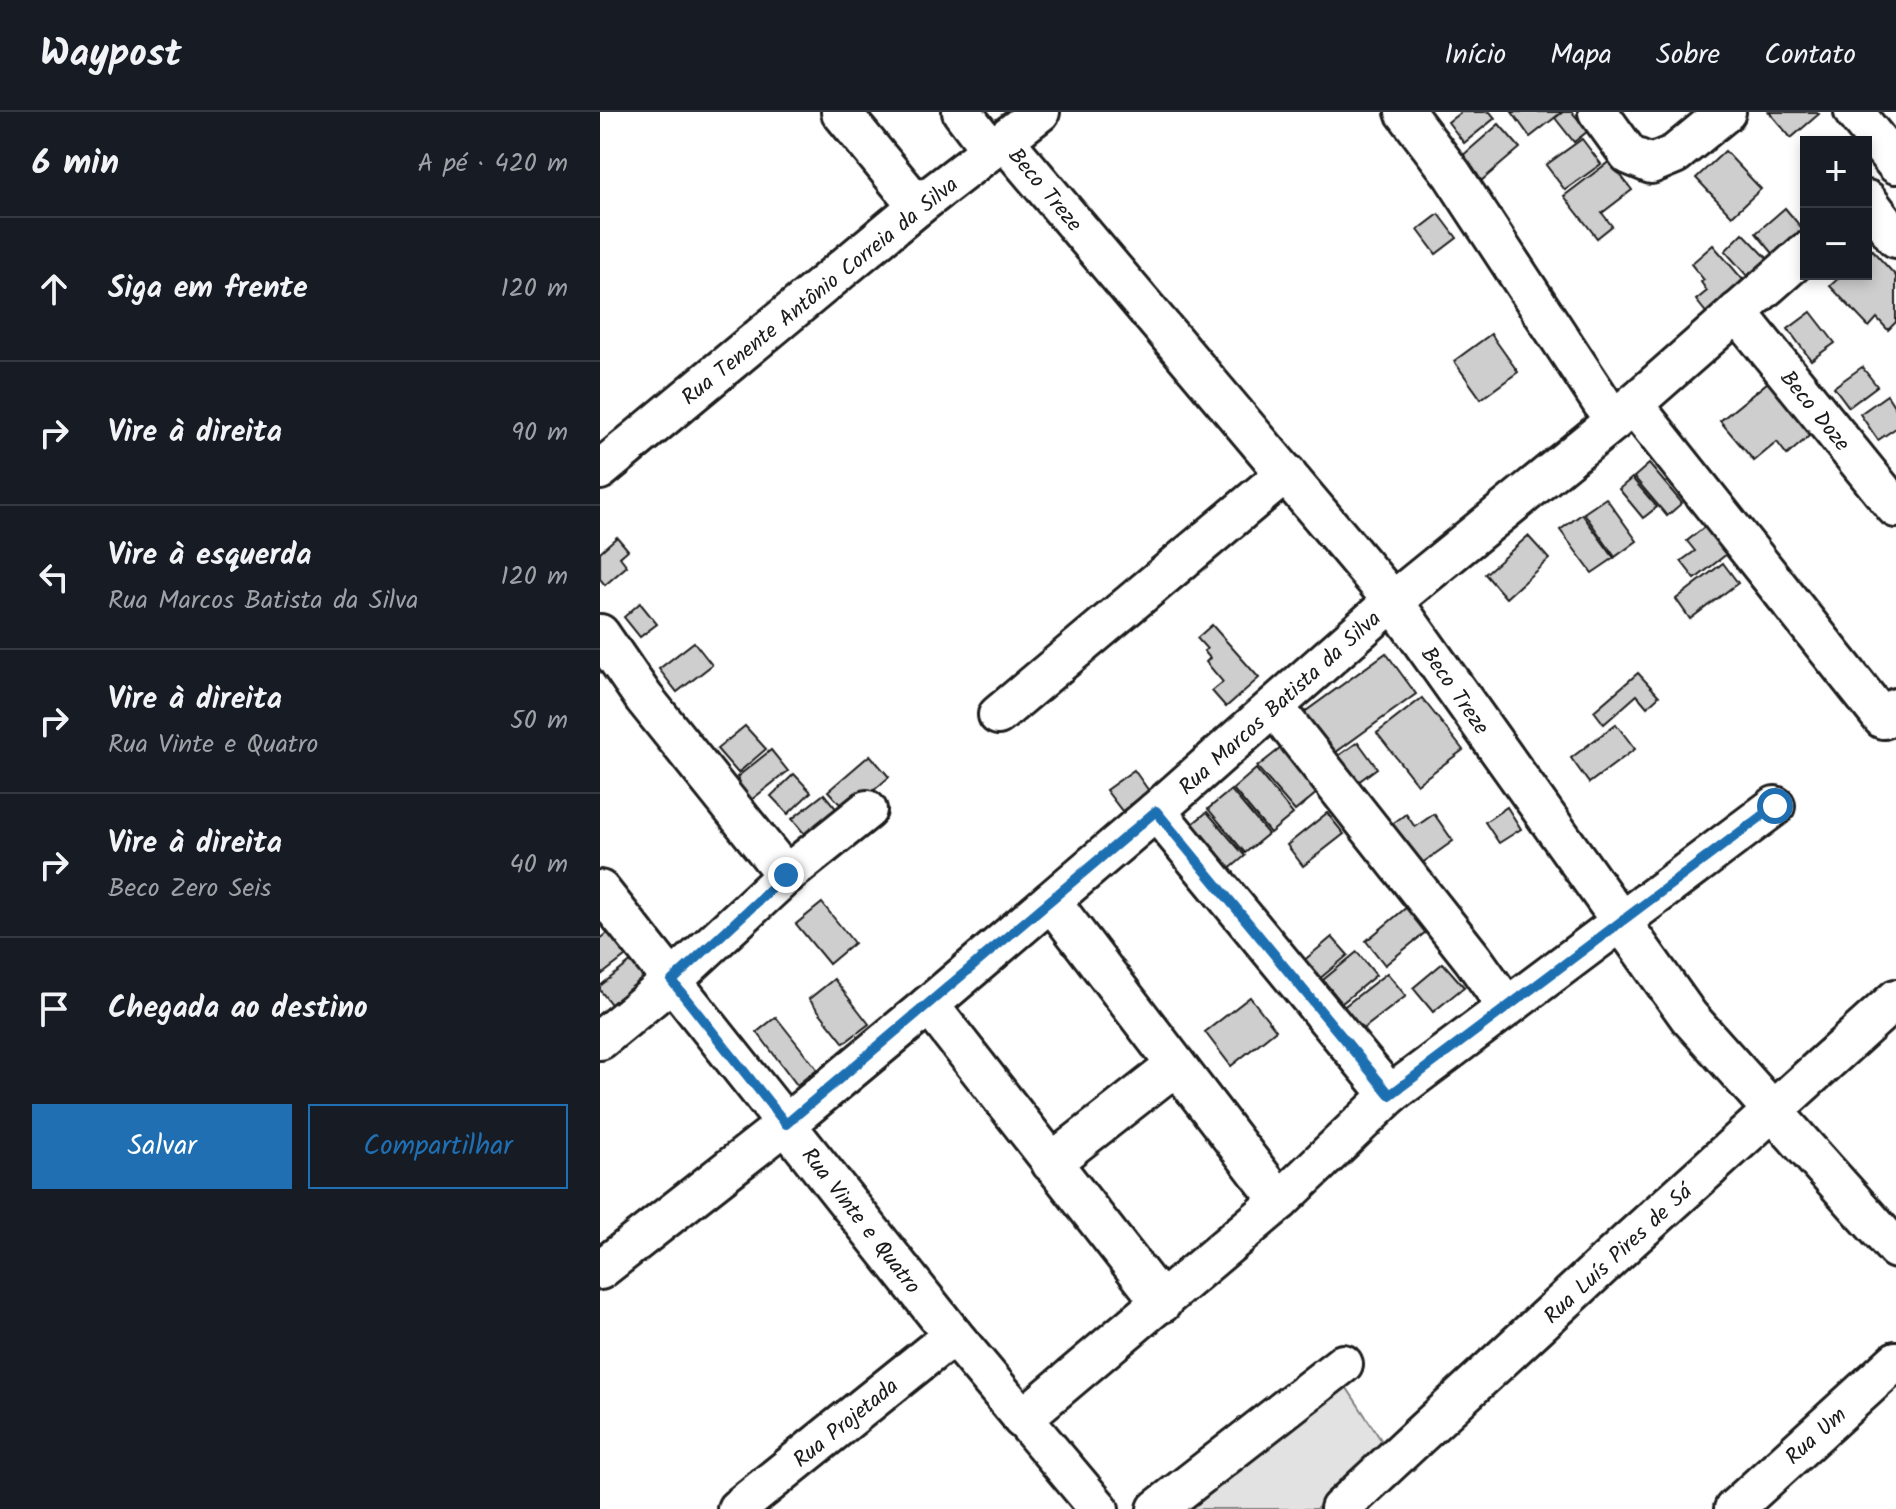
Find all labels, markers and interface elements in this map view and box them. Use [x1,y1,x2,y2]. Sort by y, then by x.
text: Waypost [40,25,182,85]
text: Início [1444,33,1506,78]
text: Mapa [1550,33,1612,78]
text: Sobre [1656,33,1720,78]
text: Contato [1764,33,1856,78]
map controls [1800,136,1872,280]
button: + [1800,136,1872,208]
text: 6 min [32,137,119,191]
street label: Beco Treze [998,141,1090,241]
text: A pé · 420 m [417,143,568,185]
street label: Rua Tenente Antônio Correia da Silva [674,169,967,415]
button: − [1800,208,1872,280]
text: Siga em frente [108,265,308,313]
icon: ahead [32,267,76,311]
text: 120 m [501,268,568,310]
street label: Beco Doze [1770,363,1858,460]
text: Vire à direita [108,409,282,457]
icon: right [32,411,76,455]
text: 90 m [511,412,568,454]
text: Vire à esquerda [108,532,312,580]
icon: left [32,555,76,599]
text: 120 m [501,556,568,598]
text: Rua Marcos Batista da Silva [108,580,418,622]
street label: Rua Marcos Batista da Silva [1171,603,1390,805]
street label: Beco Treze [1411,640,1497,743]
text: Vire à direita [108,676,282,724]
icon: right [32,699,76,743]
text: 50 m [510,700,568,742]
text: Rua Vinte e Quatro [108,724,318,766]
route start [1757,788,1793,824]
text: Vire à direita [108,820,282,868]
icon: right [32,843,76,887]
text: 40 m [510,844,568,886]
route end [768,857,804,893]
text: Beco Zero Seis [108,868,271,910]
text: Chegada ao destino [108,985,368,1033]
icon: arrive [32,987,76,1031]
button: Salvar [32,1104,292,1189]
button: Compartilhar [308,1104,568,1189]
street label: Rua Vinte e Quatro [791,1141,929,1302]
street label: Rua Luís Pires de Sá [1536,1174,1703,1333]
street label: Rua Projetada [786,1370,907,1478]
street label: Rua Um [1778,1399,1856,1474]

